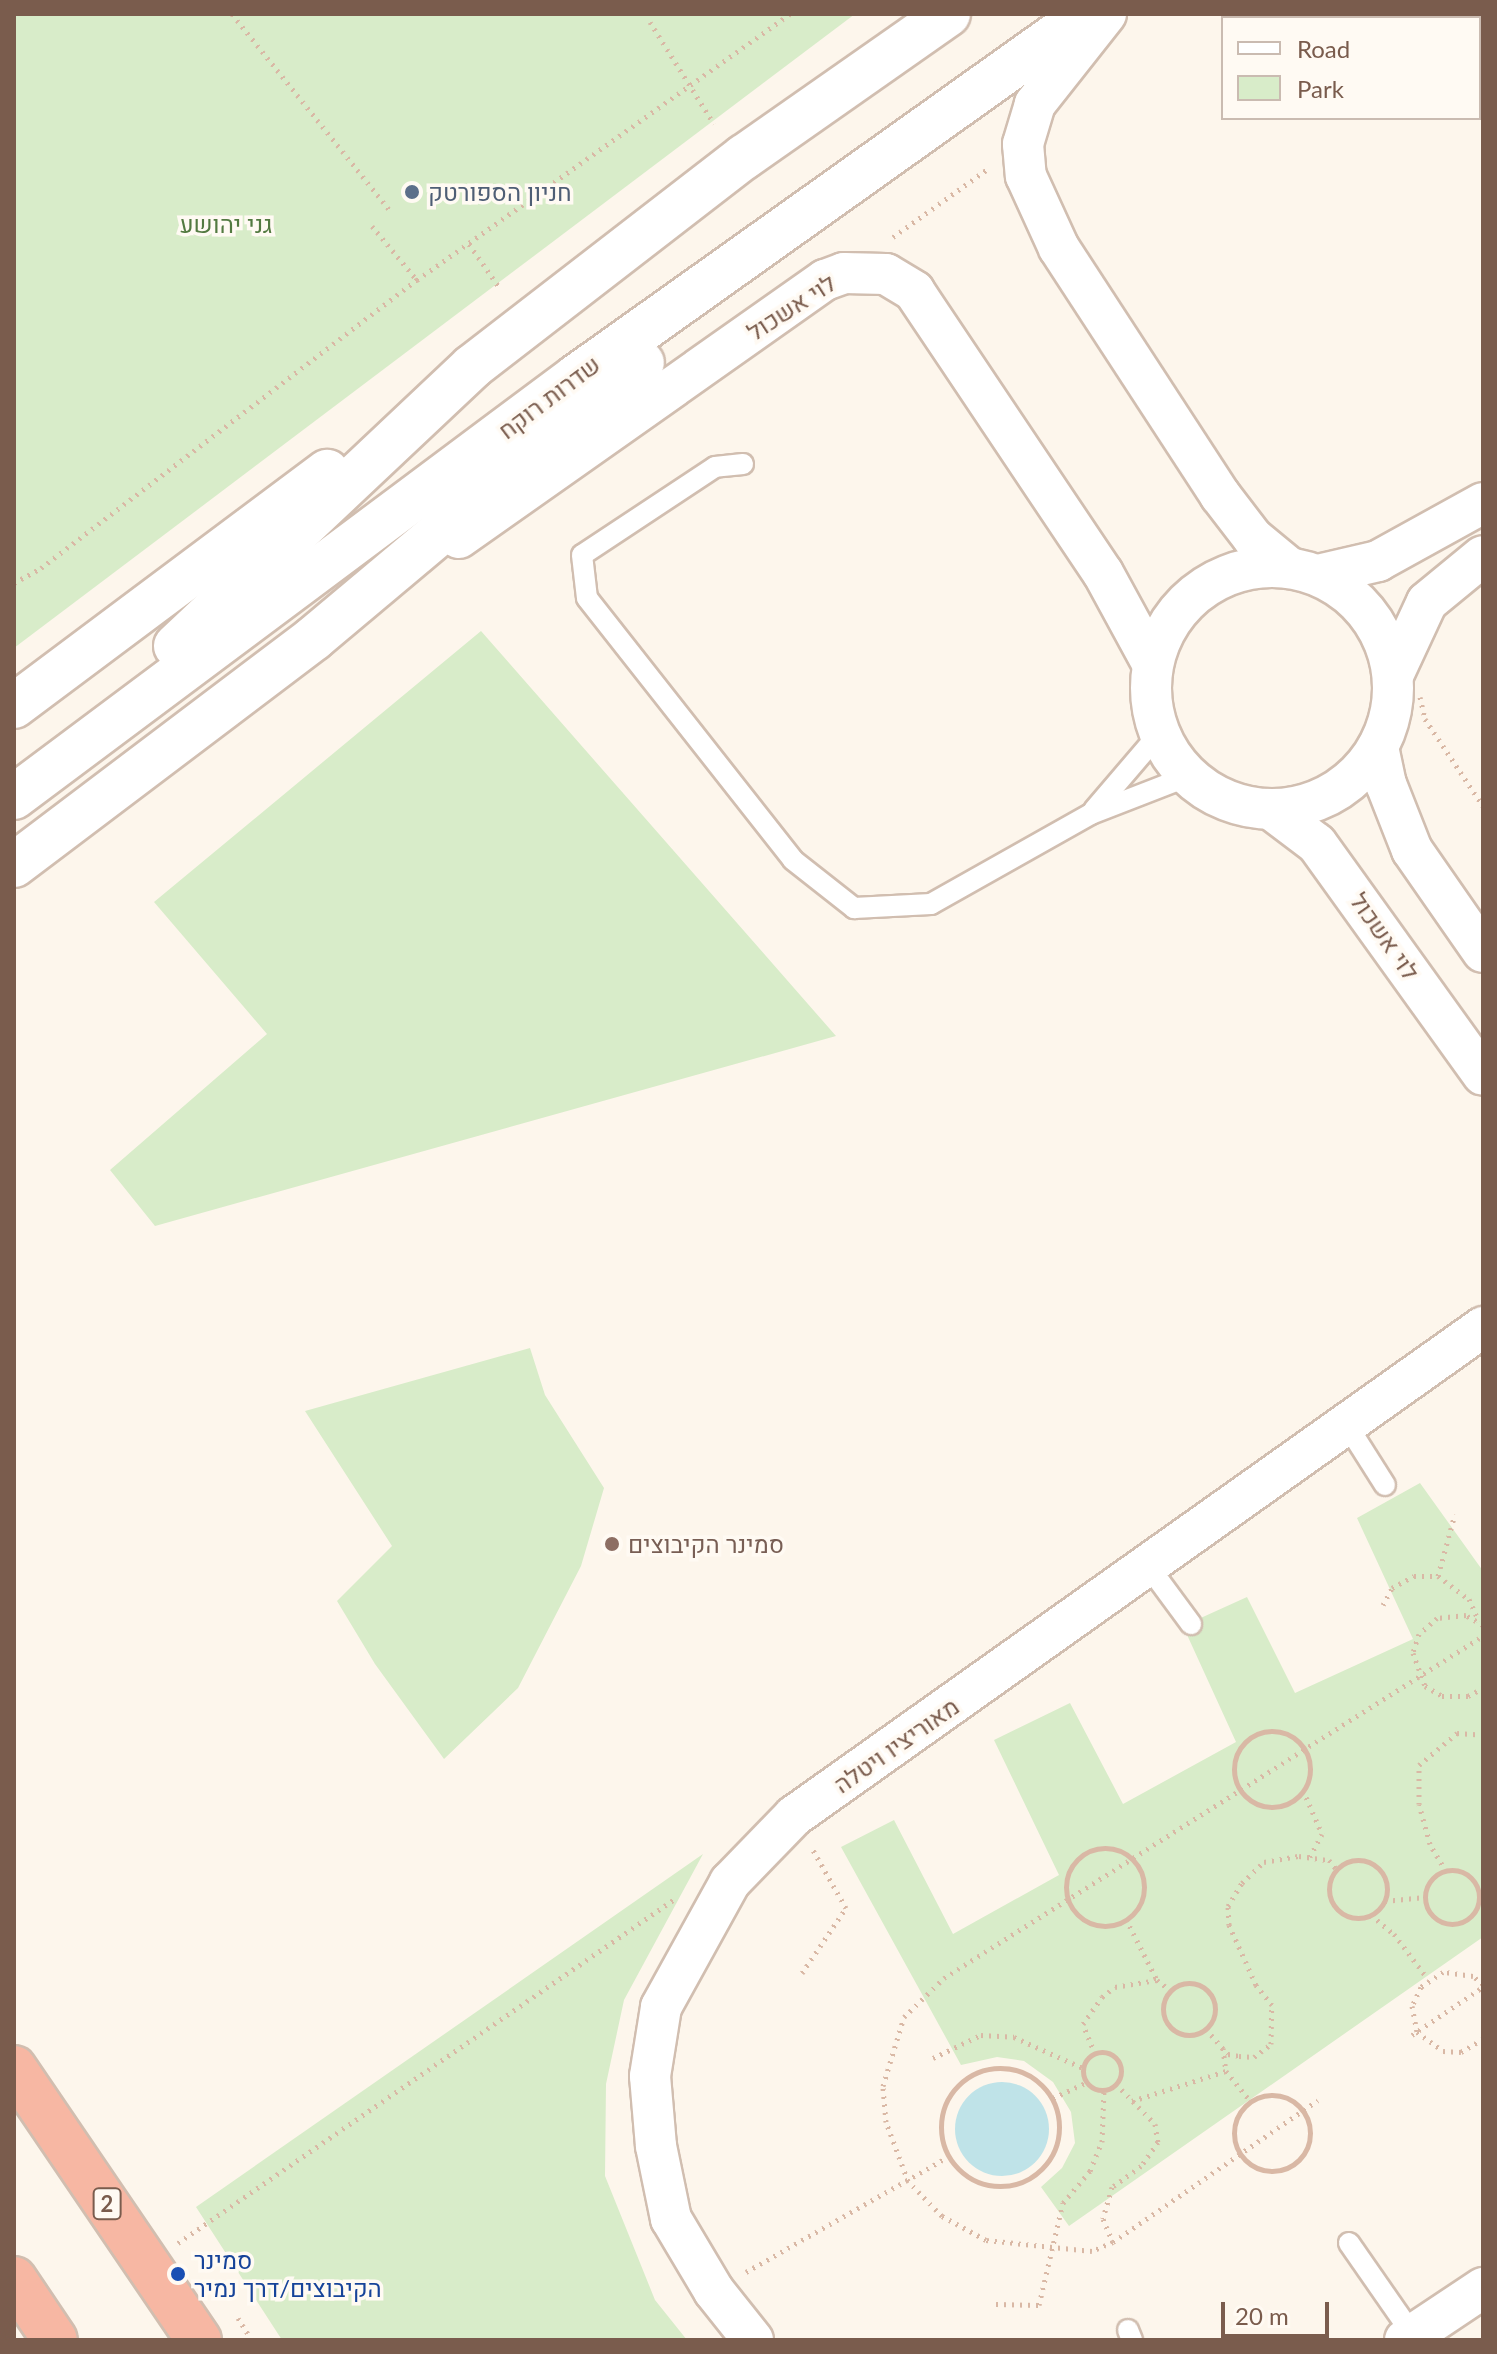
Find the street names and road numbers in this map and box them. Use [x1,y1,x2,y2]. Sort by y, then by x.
street label: לוי אשכול [741,268,841,346]
street label: שדרות רוקח [492,349,606,445]
street label: לוי אשכול [1345,887,1425,985]
street label: מאוריציו ויטלה [828,1691,964,1799]
road number: 2 [91,2186,123,2222]

